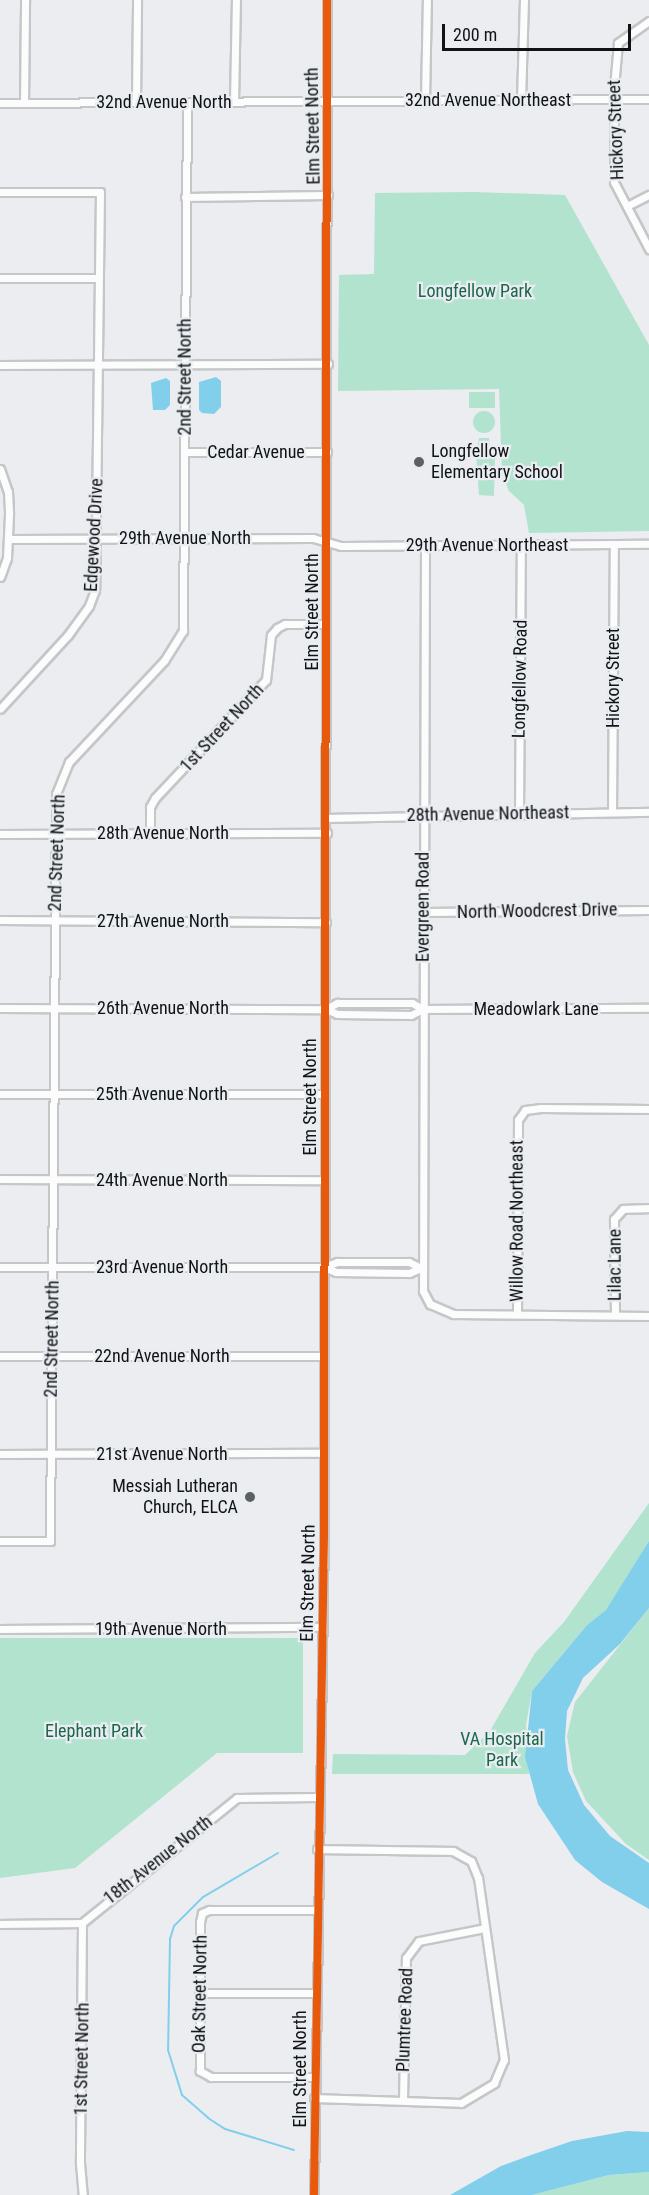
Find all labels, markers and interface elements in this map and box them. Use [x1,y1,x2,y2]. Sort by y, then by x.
scale bar [445,12,634,50]
text: 200 m [453,24,497,45]
street label: Elm Street North [301,67,325,185]
street label: Hickory Street [603,80,629,180]
street label: 32nd Avenue Northeast [405,89,571,111]
street label: 32nd Avenue North [96,91,232,113]
park label: Longfellow Park [418,280,532,302]
street label: 2nd Street North [174,318,196,436]
street label: Cedar Avenue [207,441,305,463]
place label: Longfellow Elementary School [431,441,563,484]
marker: Longfellow Elementary School [412,455,426,469]
street label: Edgewood Drive [80,478,108,592]
street label: 29th Avenue North [119,527,251,549]
street label: 29th Avenue Northeast [406,534,568,556]
street label: Elm Street North [301,553,323,671]
street label: Longfellow Road [508,620,532,738]
street label: Hickory Street [602,628,624,728]
street label: 1st Street North [176,679,268,777]
street label: 2nd Street North [44,794,70,912]
street label: 28th Avenue Northeast [407,802,569,826]
street label: 28th Avenue North [97,822,229,844]
street label: Evergreen Road [412,852,434,962]
street label: North Woodcrest Drive [457,899,617,923]
street label: 27th Avenue North [97,910,229,932]
street label: 26th Avenue North [97,997,229,1019]
street label: Meadowlark Lane [473,998,599,1020]
street label: Elm Street North [299,1038,321,1156]
street label: 25th Avenue North [96,1083,228,1105]
street label: Willow Road Northeast [506,1140,528,1302]
street label: 24th Avenue North [96,1169,228,1191]
street label: Lilac Lane [604,1229,626,1301]
street label: 23rd Avenue North [96,1256,228,1278]
street label: 2nd Street North [40,1280,64,1398]
street label: 22nd Avenue North [94,1345,230,1367]
street label: 21st Avenue North [96,1443,228,1465]
place label: Messiah Lutheran Church, ELCA [112,1476,238,1518]
marker: Messiah Lutheran Church, ELCA [243,1490,257,1504]
street label: Elm Street North [296,1524,320,1642]
street label: 19th Avenue North [95,1618,227,1640]
park label: Elephant Park [45,1720,143,1742]
park label: VA Hospital Park [460,1729,544,1772]
street label: 18th Avenue North [99,1811,217,1909]
street label: Oak Street North [188,1935,212,2053]
street label: Plumtree Road [392,1968,418,2072]
street label: 1st Street North [70,2002,94,2116]
street label: Elm Street North [289,2010,311,2128]

